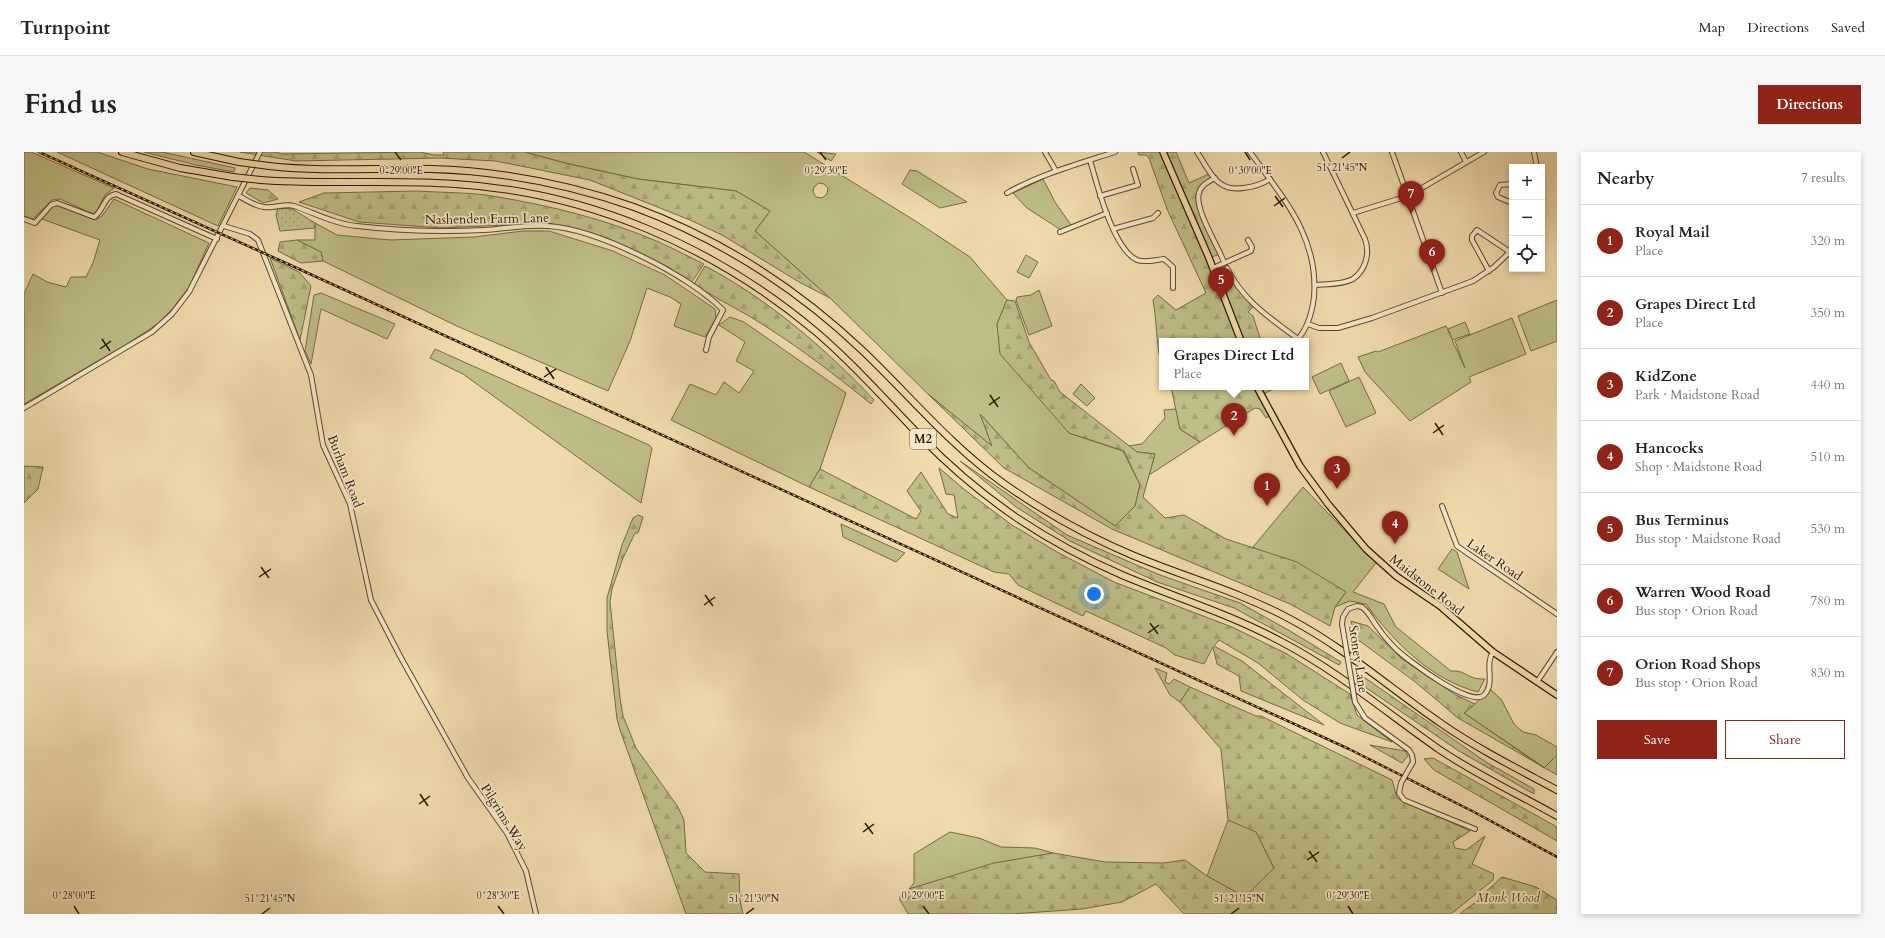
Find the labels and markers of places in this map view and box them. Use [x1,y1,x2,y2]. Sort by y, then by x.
pin: 7 [1398,181,1424,214]
pin: 6 [1419,239,1445,272]
pin: 5 [1208,267,1234,300]
pin: 2 [1221,403,1247,436]
pin: 3 [1324,456,1350,489]
pin: 1 [1254,473,1280,506]
pin: 4 [1382,511,1408,544]

